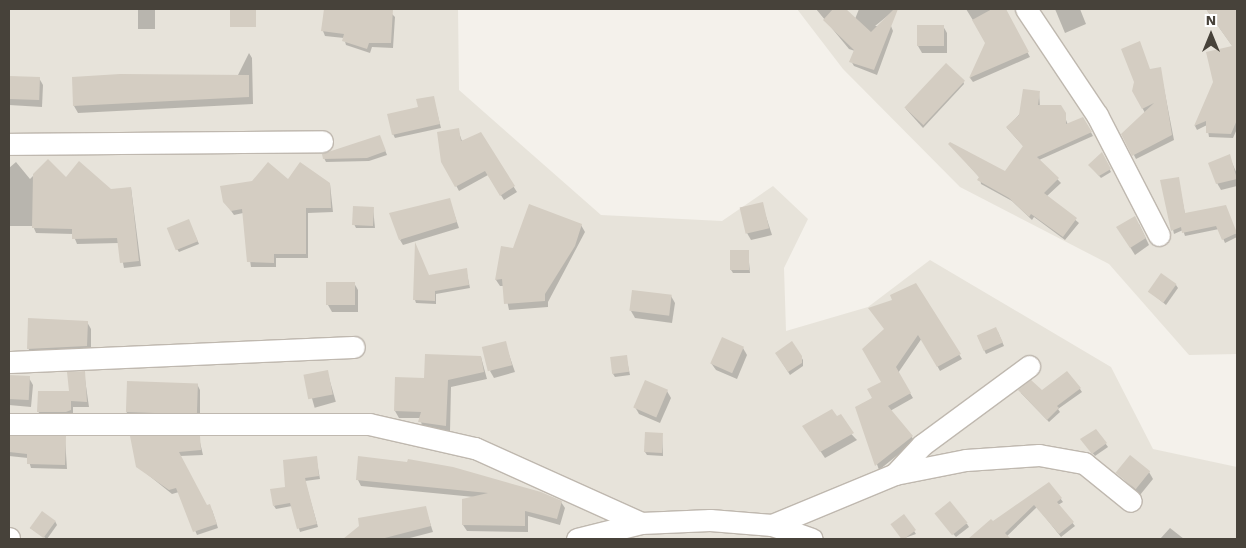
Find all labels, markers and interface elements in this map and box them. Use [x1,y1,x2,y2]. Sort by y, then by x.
north arrow [1186,10,1236,60]
text: N [1206,12,1216,28]

